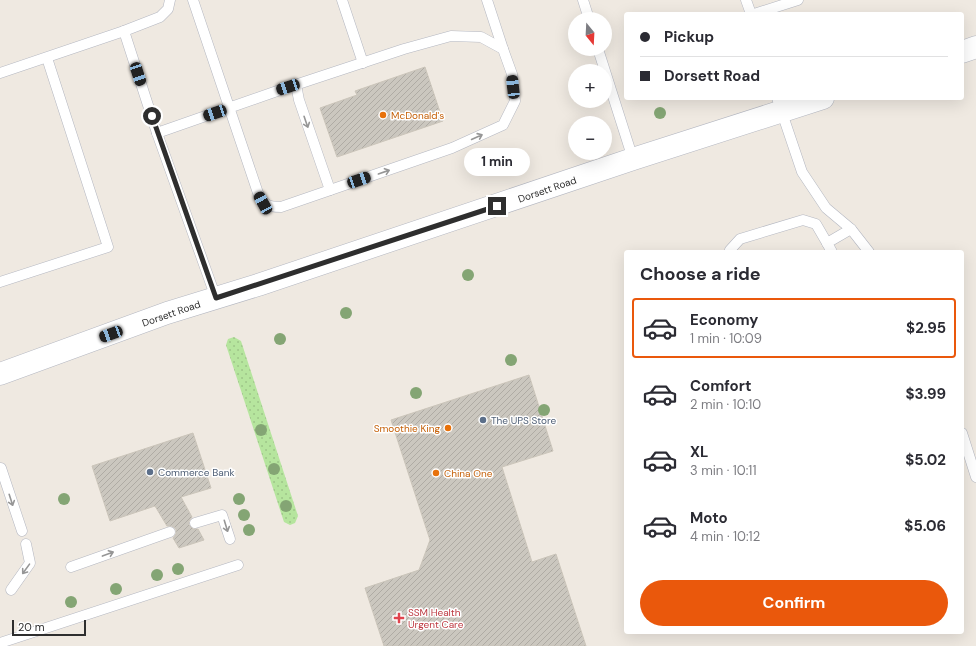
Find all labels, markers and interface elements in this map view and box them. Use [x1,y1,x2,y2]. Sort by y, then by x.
north arrow [568,12,612,56]
map controls [568,12,612,160]
text: Pickup [664,27,714,47]
car [129,61,147,87]
button: + [568,64,612,108]
text: Dorsett Road [664,66,760,86]
car [506,74,520,100]
car [275,78,301,96]
car [202,103,228,123]
route start [143,107,161,125]
place label: McDonald's [391,109,444,122]
marker: McDonald's [378,110,388,120]
one-way arrow [303,116,311,128]
button: − [568,116,612,160]
one-way arrow [471,133,483,140]
callout: 1 min [464,148,530,176]
text: 1 min [481,153,513,170]
one-way arrow [378,167,390,175]
car [346,170,372,190]
street label: Dorsett Road [516,173,578,206]
car [252,190,274,216]
route end [488,197,506,215]
text: Choose a ride [640,262,761,286]
street label: Dorsett Road [140,297,202,330]
icon: car [642,310,678,346]
text: Economy [690,310,758,330]
text: $2.95 [906,318,946,338]
car [98,324,124,344]
text: 1 min · 10:09 [690,330,762,347]
icon: car [642,376,678,412]
text: Comfort [690,376,751,396]
text: $3.99 [906,384,946,404]
text: 2 min · 10:10 [690,396,761,413]
place label: The UPS Store [491,414,557,427]
marker: The UPS Store [478,415,488,425]
place label: Smoothie King [374,422,440,435]
marker: Smoothie King [443,423,453,433]
icon: car [642,442,678,478]
text: XL [690,442,708,462]
text: $5.02 [905,450,946,470]
text: 3 min · 10:11 [690,462,756,479]
place label: Commerce Bank [158,466,234,479]
marker: Commerce Bank [145,467,155,477]
place label: China One [444,467,493,480]
marker: China One [431,468,441,478]
one-way arrow [8,493,16,505]
icon: car [642,508,678,544]
text: Moto [690,508,728,528]
text: $5.06 [904,516,946,536]
one-way arrow [223,520,230,533]
text: 4 min · 10:12 [690,528,760,545]
one-way arrow [102,549,114,557]
one-way arrow [22,563,30,574]
button: Confirm [640,580,948,626]
place label: SSM Health Urgent Care [408,606,464,631]
marker: SSM Health Urgent Care [393,612,405,624]
scale bar [12,618,86,637]
text: 20 m [18,620,44,634]

